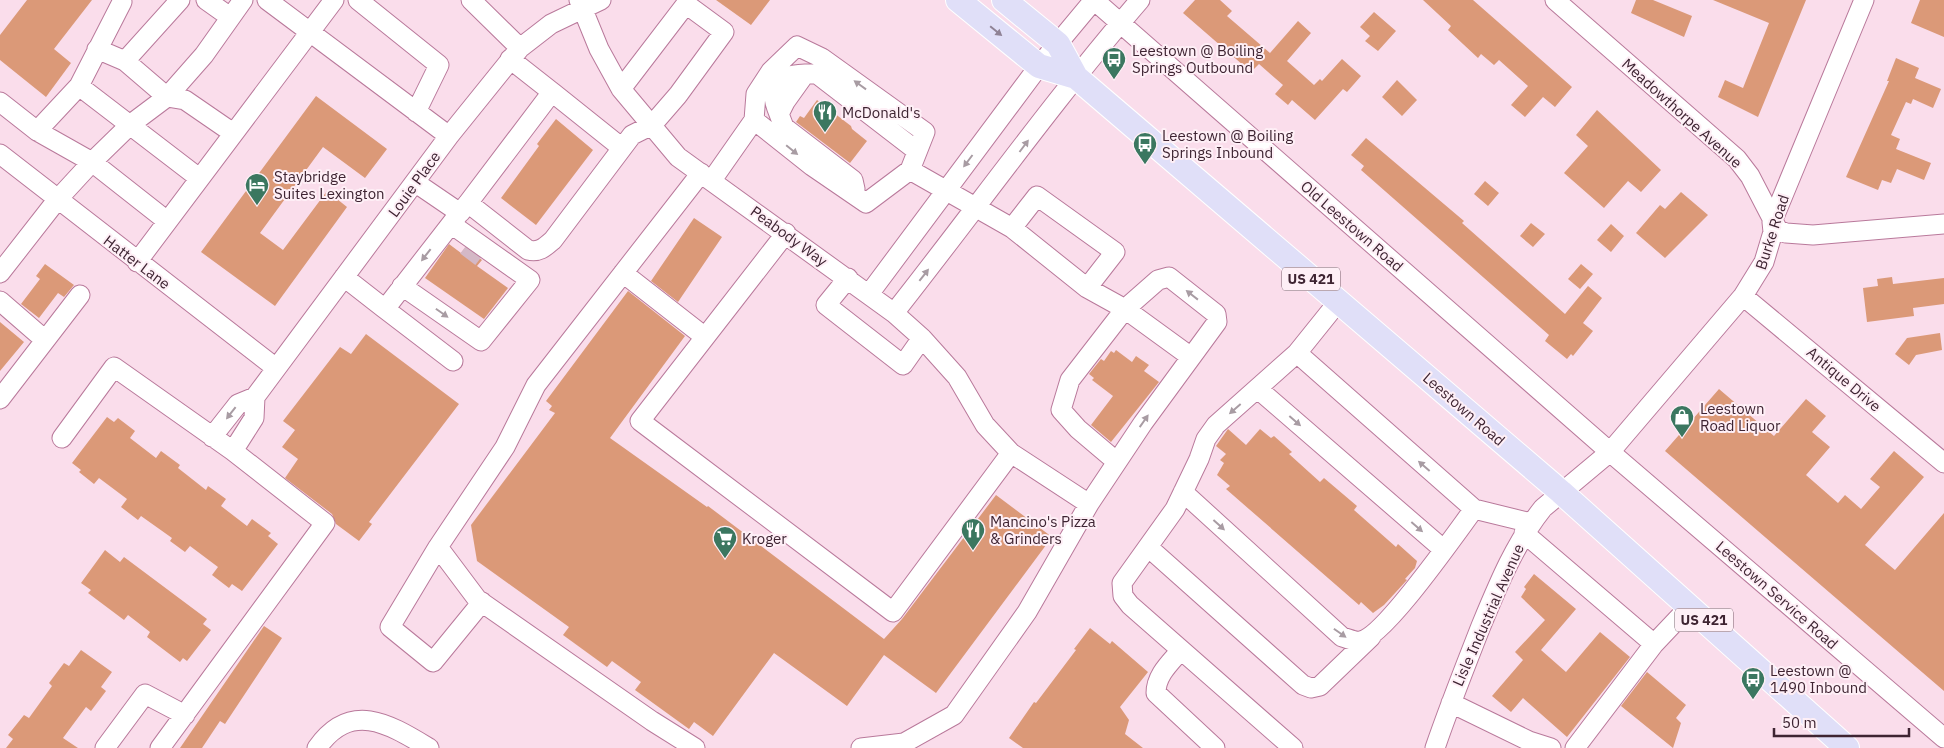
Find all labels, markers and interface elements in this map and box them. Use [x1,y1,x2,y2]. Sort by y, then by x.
one-way arrow [989,25,1002,36]
place label: Leestown @ Boiling Springs Outbound [1132,41,1263,77]
bus stop icon: Leestown @ Boiling Springs Outbound [1101,46,1127,80]
street label: Meadowthorpe Avenue [1618,54,1746,172]
one-way arrow [853,80,867,90]
restaurant icon: McDonald's [812,99,838,133]
place label: McDonald's [842,103,920,122]
place label: Leestown @ Boiling Springs Inbound [1162,126,1293,162]
bus stop icon: Leestown @ Boiling Springs Inbound [1132,131,1158,165]
one-way arrow [1018,140,1029,153]
one-way arrow [785,145,798,156]
street label: Louie Place [384,147,444,221]
one-way arrow [963,154,974,167]
place label: Staybridge Suites Lexington [274,167,385,203]
hotel icon: Staybridge Suites Lexington [244,172,270,206]
street label: Old Leestown Road [1297,176,1407,276]
street label: Burke Road [1751,192,1793,272]
street label: Peabody Way [747,202,832,271]
street label: Hatter Lane [100,231,174,293]
one-way arrow [421,248,432,261]
one-way arrow [919,268,930,281]
road number: US 421 [1282,268,1340,290]
one-way arrow [1186,289,1199,300]
one-way arrow [435,308,449,318]
street label: Antique Drive [1803,342,1885,416]
street label: Leestown Road [1419,368,1509,450]
place label: Leestown Road Liquor [1700,399,1781,435]
one-way arrow [1229,403,1241,415]
shop icon: Leestown Road Liquor [1669,404,1695,438]
one-way arrow [225,406,236,419]
one-way arrow [1139,414,1149,428]
one-way arrow [1288,415,1301,426]
one-way arrow [1417,460,1430,471]
place label: Mancino's Pizza & Grinders [990,512,1096,548]
restaurant icon: Mancino's Pizza & Grinders [960,517,986,551]
one-way arrow [1213,519,1225,531]
one-way arrow [1411,521,1423,533]
supermarket icon: Kroger [712,525,738,559]
place label: Kroger [742,529,787,548]
street label: Leestown Service Road [1712,537,1842,653]
street label: Lisle Industrial Avenue [1448,541,1528,689]
road number: US 421 [1675,608,1733,632]
one-way arrow [1333,629,1347,638]
place label: Leestown @ 1490 Inbound [1770,661,1867,697]
bus stop icon: Leestown @ 1490 Inbound [1740,666,1766,700]
scale bar [1774,706,1909,738]
text: 50 m [1782,713,1817,732]

